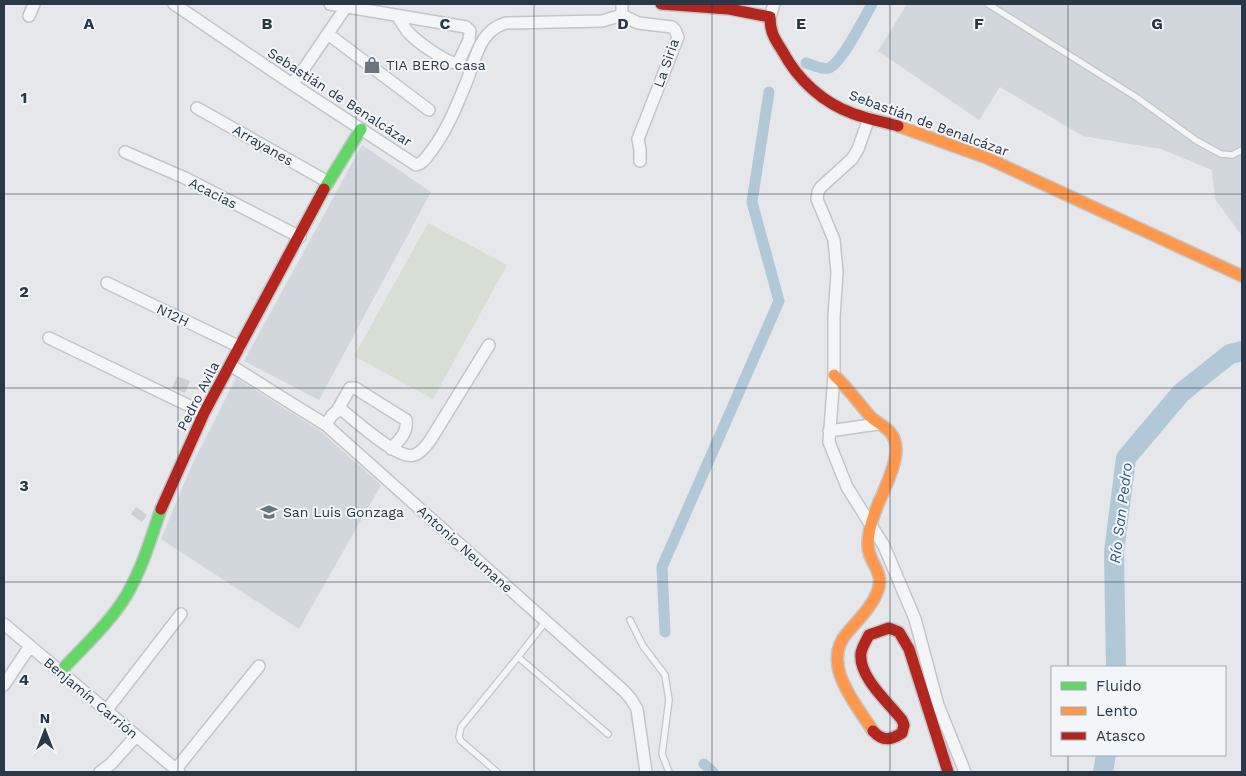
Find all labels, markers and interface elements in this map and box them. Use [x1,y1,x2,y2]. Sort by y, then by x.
text: A [84,14,95,33]
text: B [262,14,273,33]
text: C [440,14,451,33]
text: D [617,14,629,33]
text: E [796,14,806,33]
text: F [974,14,984,33]
text: G [1151,14,1163,33]
street label: La Siria [650,36,682,90]
street label: Sebastián de Benalcázar [265,44,415,150]
shop icon: TIA BERO casa [362,55,382,75]
place label: TIA BERO casa [386,57,486,73]
street label: Sebastián de Benalcázar [847,87,1011,159]
text: 1 [21,88,27,107]
street label: Arrayanes [230,121,296,169]
street label: Acacias [186,174,240,212]
text: 2 [19,282,29,301]
street label: N12H [154,300,192,330]
street label: Pedro Avila [174,359,222,433]
water label: Río San Pedro [1106,461,1136,564]
text: 3 [19,476,29,495]
school or university icon: San Luis Gonzaga [259,502,279,522]
street label: Antonio Neumane [414,502,516,596]
place label: San Luis Gonzaga [283,504,404,520]
street label: Benjamín Carrión [41,654,141,742]
legend [1051,666,1226,756]
text: 4 [19,670,29,689]
text: Fluido [1096,677,1141,695]
text: Lento [1096,702,1138,720]
north arrow [20,706,70,756]
text: N [40,710,50,726]
text: Atasco [1096,727,1145,745]

